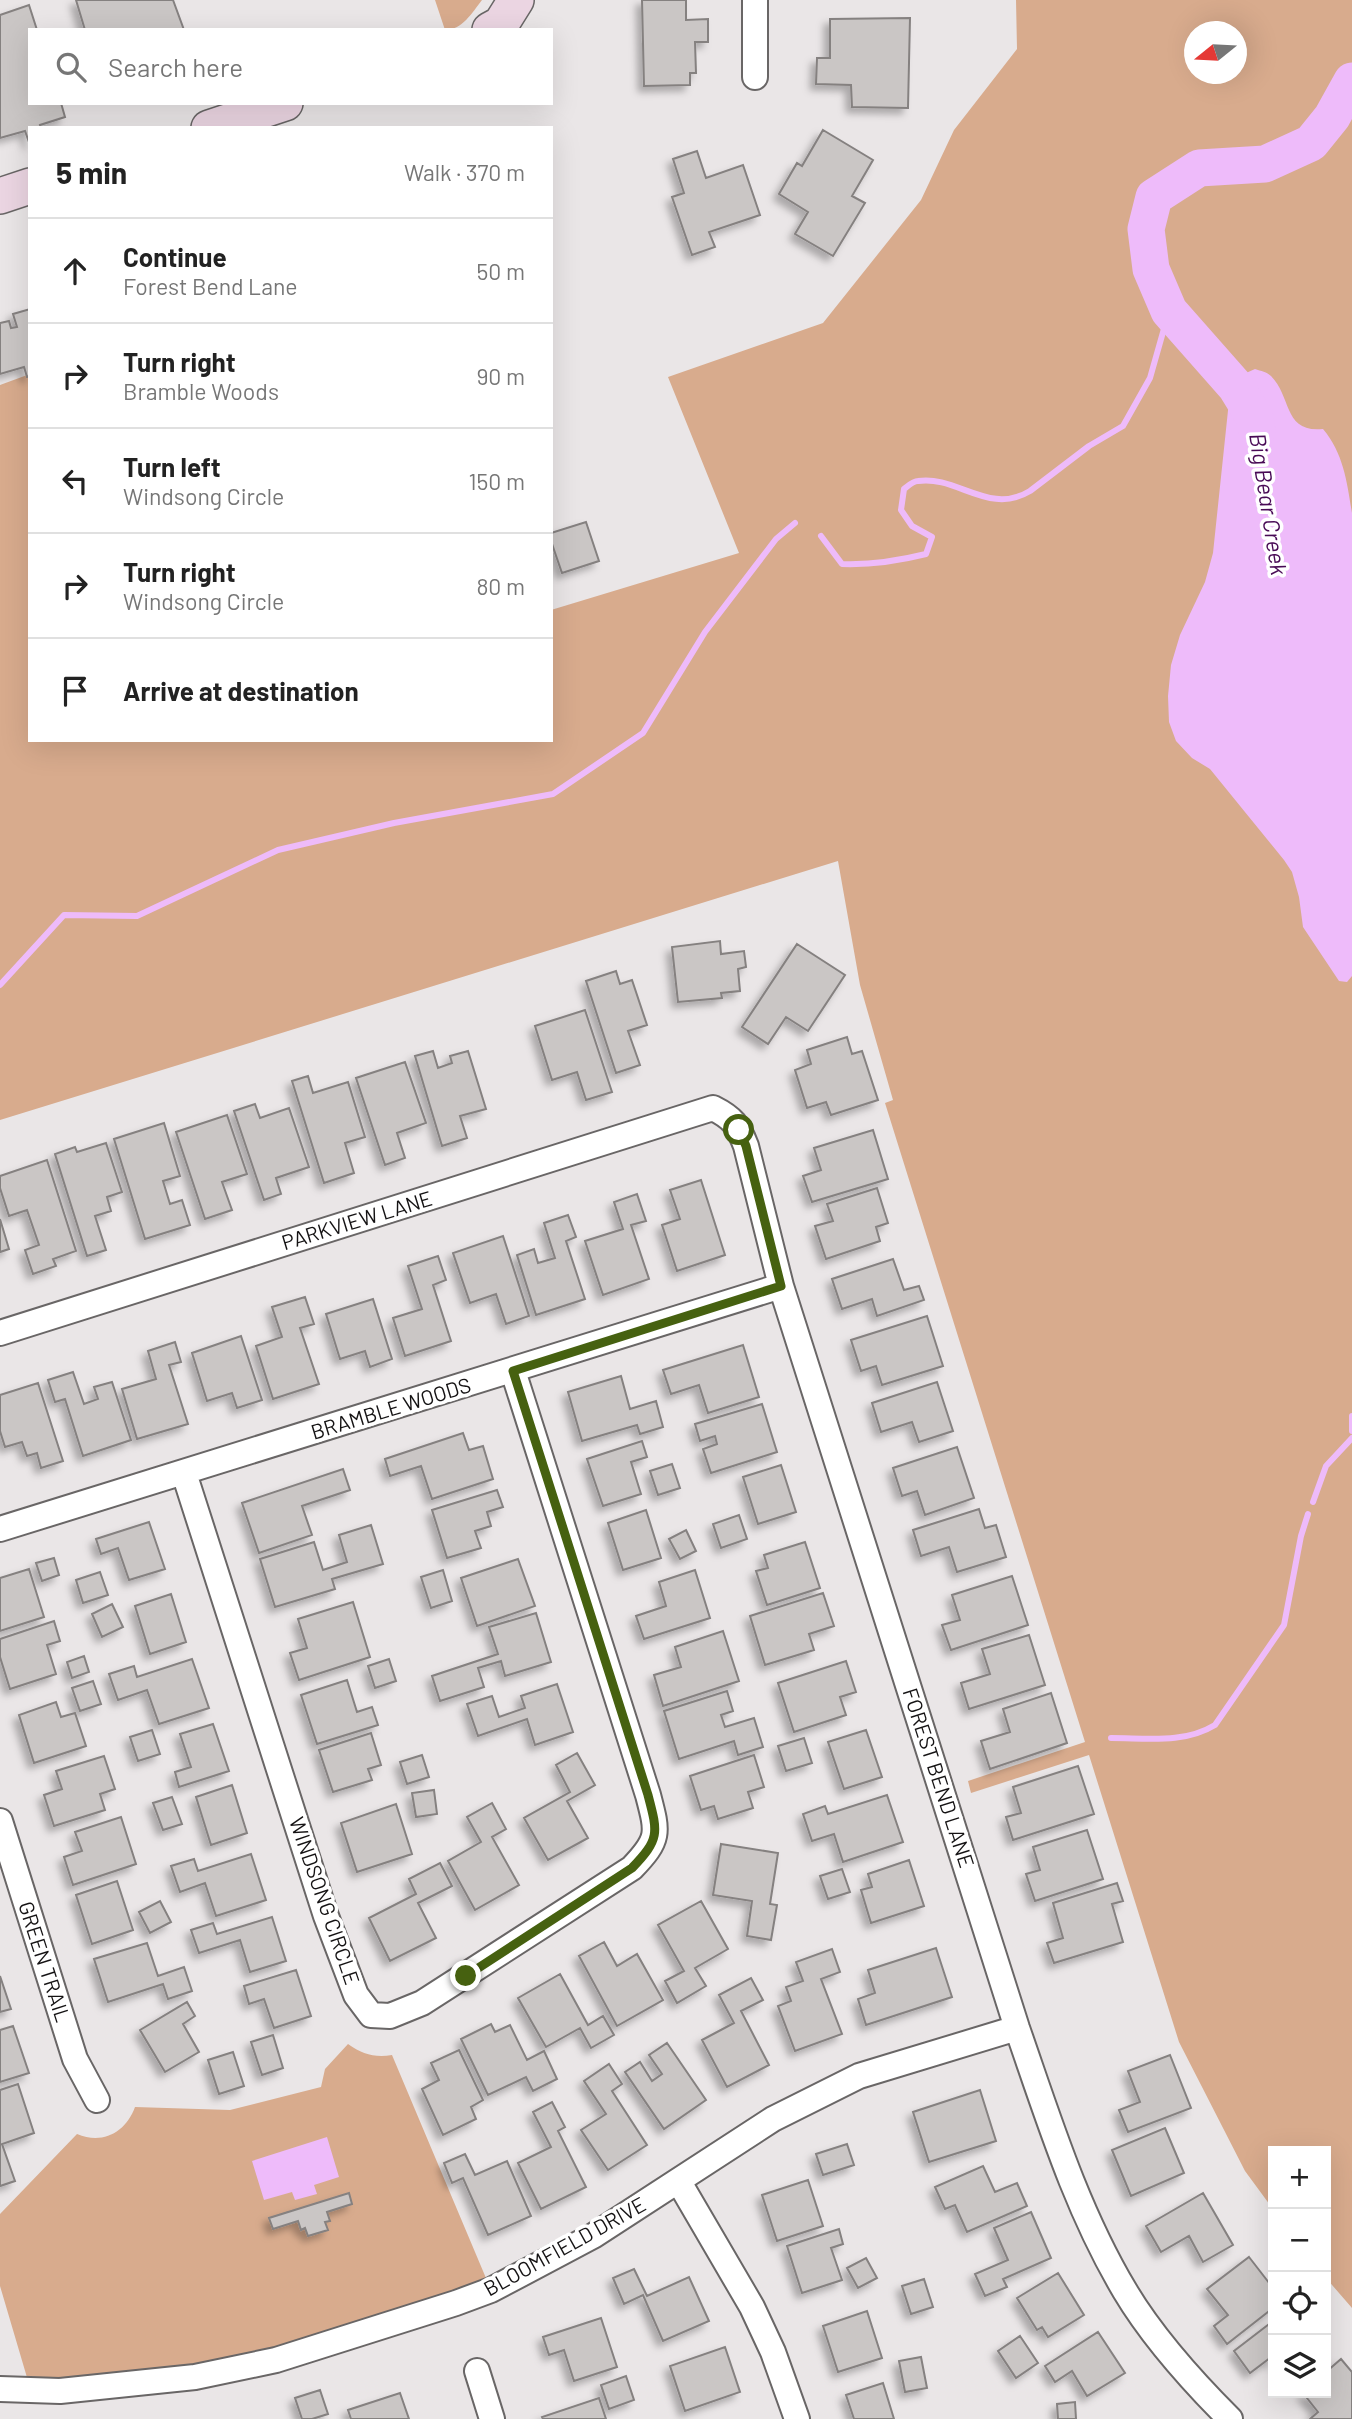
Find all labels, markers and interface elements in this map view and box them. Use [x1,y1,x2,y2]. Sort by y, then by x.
north arrow [1184,21,1247,84]
search box [28,28,553,105]
icon: search [52,48,90,86]
text: Search here [108,51,243,82]
text: 5 min [56,154,127,190]
text: Walk · 370 m [404,158,525,186]
text: Continue [123,241,227,272]
icon: ahead [56,252,94,290]
text: 50 m [477,257,525,285]
text: Forest Bend Lane [123,272,297,300]
text: Turn right [123,346,236,377]
icon: right [56,357,94,395]
text: 90 m [476,362,525,390]
text: Bramble Woods [123,377,279,405]
water label: Big Bear Creek [1244,431,1294,577]
text: Turn left [123,451,221,482]
icon: left [56,462,94,500]
text: 150 m [469,467,525,495]
text: Windsong Circle [123,482,284,510]
text: Turn right [123,556,236,587]
icon: right [56,567,94,605]
text: 80 m [476,572,525,600]
text: Windsong Circle [123,587,284,615]
icon: arrive [56,672,94,710]
text: Arrive at destination [123,675,359,706]
route start [723,1114,754,1145]
street label: PARKVIEW LANE [278,1185,435,1254]
street label: BRAMBLE WOODS [308,1371,474,1444]
street label: FOREST BEND LANE [899,1684,980,1871]
street label: WINDSONG CIRCLE [285,1813,366,1988]
street label: GREEN TRAIL [14,1898,77,2025]
route end [450,1960,481,1991]
map controls [1268,2146,1331,2398]
button: + [1268,2146,1331,2209]
street label: BLOOMFIELD DRIVE [479,2191,650,2301]
button: − [1268,2209,1331,2272]
button: locate [1268,2272,1331,2335]
button: layers [1268,2335,1331,2398]

